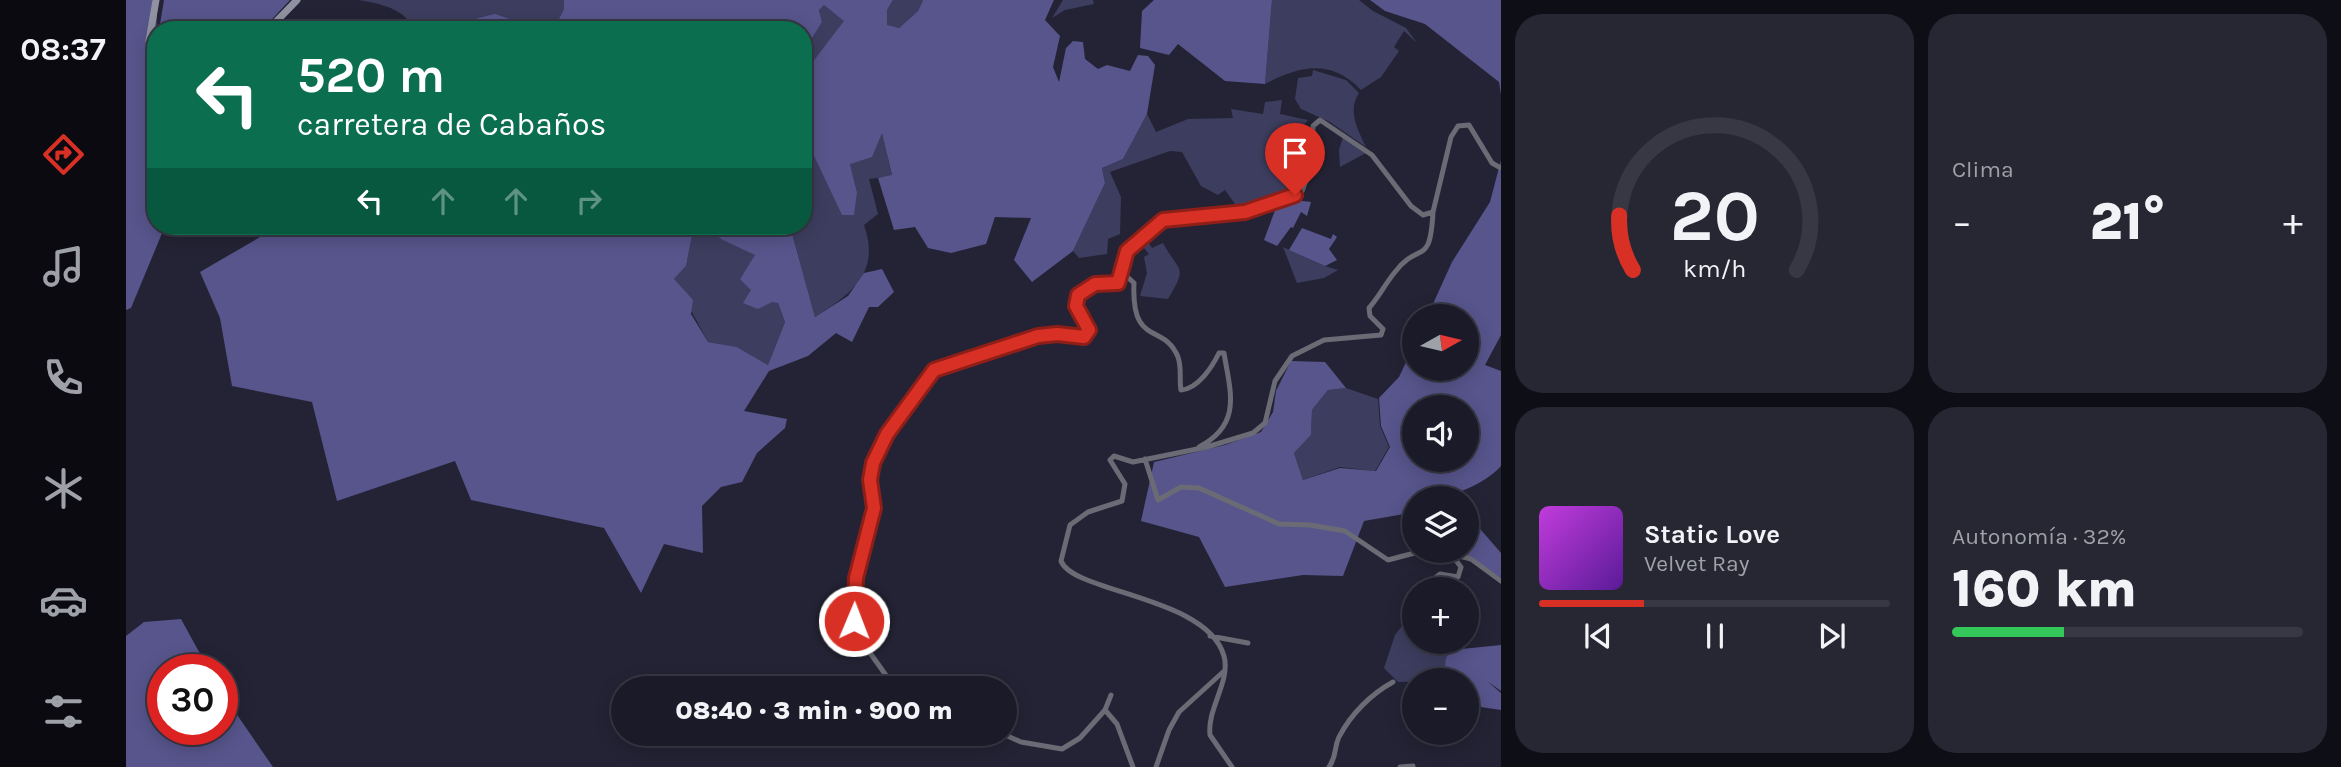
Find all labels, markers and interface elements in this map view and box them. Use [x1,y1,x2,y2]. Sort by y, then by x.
text: 08:37 [20,31,106,68]
text: 520 m [297,47,445,104]
icon: left [182,49,273,140]
text: carretera de Cabaños [297,106,606,143]
pin [1265,123,1325,195]
icon: directions [39,130,88,179]
icon: arrive [1276,134,1314,172]
text: Clima [1952,156,2014,183]
text: 20 [1669,173,1760,258]
icon: left [351,182,389,220]
icon: ahead [424,182,462,220]
icon: ahead [497,182,535,220]
icon: right [570,182,608,220]
text: 21° [2090,191,2165,252]
text: − [1952,200,1972,245]
text: + [2283,200,2303,245]
icon: music [39,242,88,291]
text: km/h [1683,253,1746,282]
north arrow [1402,304,1479,382]
map controls [1402,304,1479,745]
icon: phone [39,353,88,402]
button: sound [1402,395,1479,472]
icon: climate [39,464,88,513]
button: layers [1402,486,1479,563]
text: Static Love [1644,519,1780,550]
text: Autonomía · 32% [1952,523,2126,550]
text: Velvet Ray [1644,550,1749,577]
text: 160 km [1952,558,2137,619]
icon: car [39,576,88,625]
button: + [1402,577,1479,654]
position arrow [817,584,891,658]
icon: previous [1579,617,1617,655]
icon: pause [1696,617,1734,655]
icon: next [1813,617,1851,655]
speed limit sign: 30 [147,654,238,745]
button: − [1402,668,1479,745]
icon: filters [39,687,88,736]
text: 08:40 · 3 min · 900 m [675,695,953,726]

